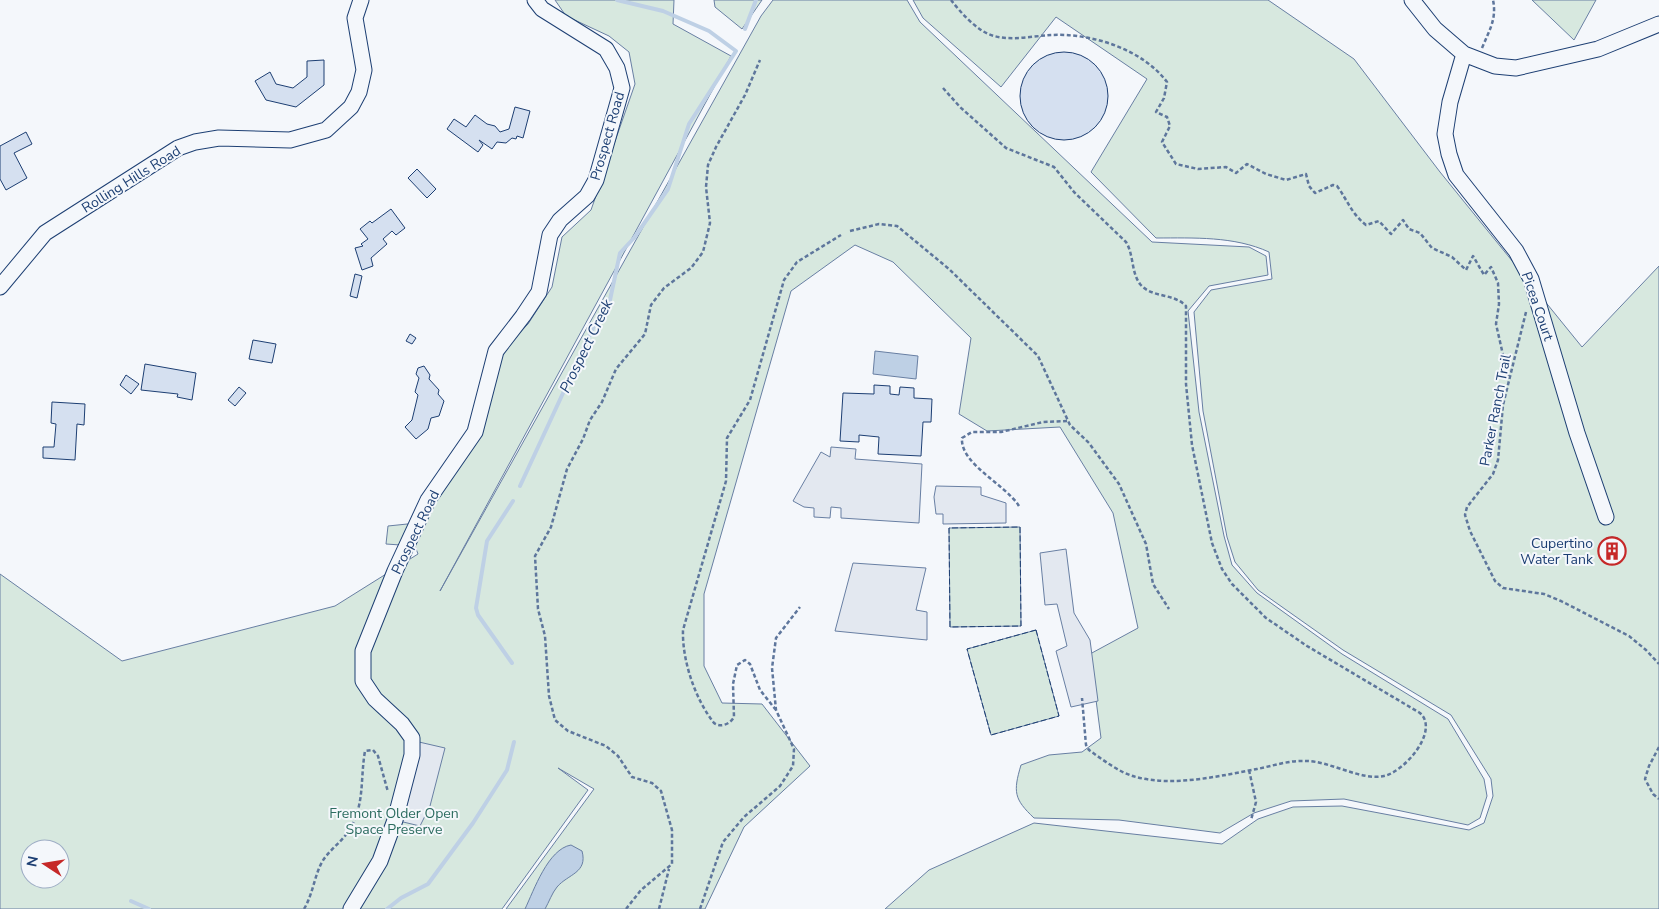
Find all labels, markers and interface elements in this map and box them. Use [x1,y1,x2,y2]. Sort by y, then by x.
street label: Prospect Road [586,90,629,183]
street label: Rolling Hills Road [78,141,184,218]
street label: Picea Court [1517,269,1558,343]
water label: Prospect Creek [555,295,618,396]
street label: Parker Ranch Trail [1475,352,1516,468]
street label: Prospect Road [387,487,444,577]
place label: Cupertino Water Tank [1520,534,1594,569]
building icon: Cupertino Water Tank [1597,536,1627,566]
park label: Fremont Older Open Space Preserve [329,804,459,839]
north arrow [20,839,70,889]
text: N [22,854,43,869]

